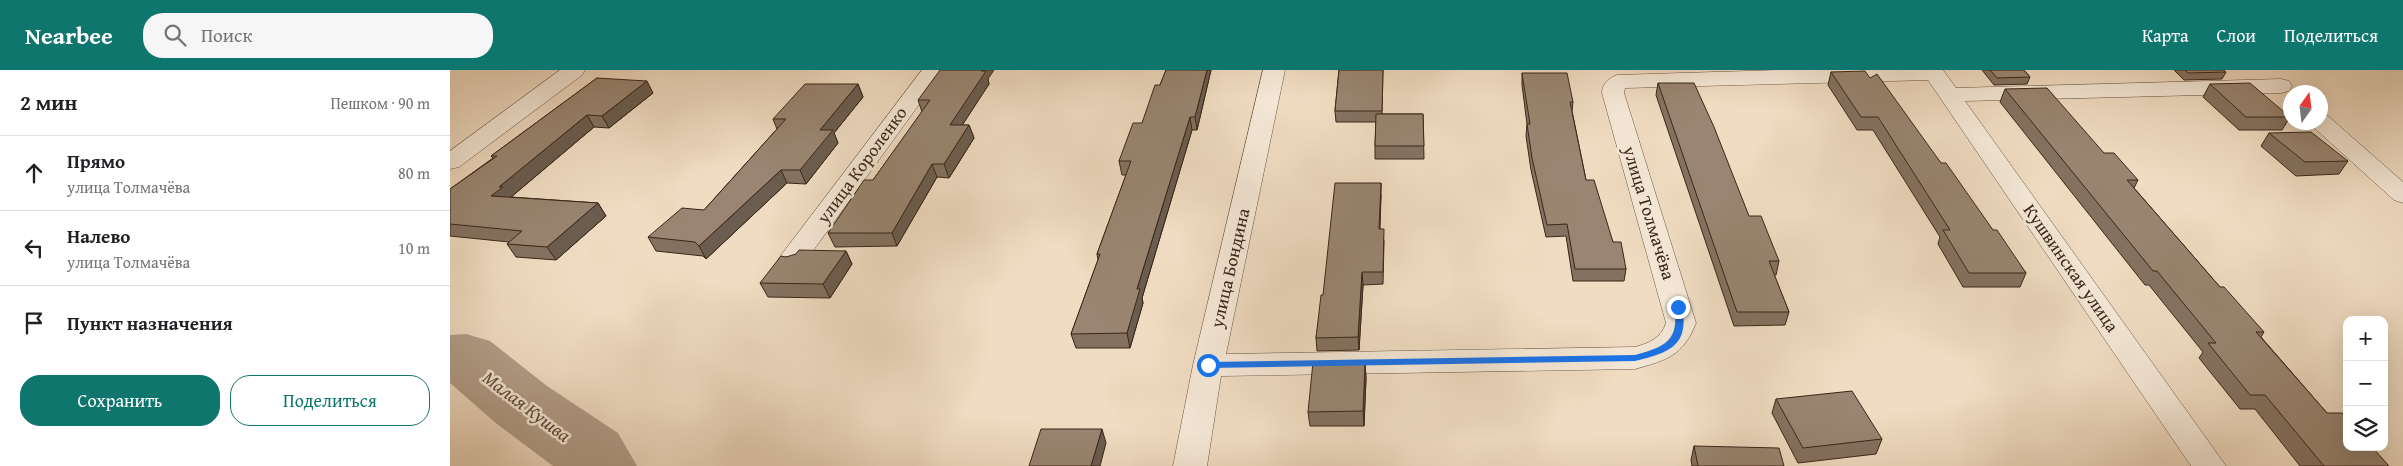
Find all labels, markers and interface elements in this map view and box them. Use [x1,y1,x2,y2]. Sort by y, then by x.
search box [143,13,493,58]
text: Nearbee [25,18,113,53]
icon: search [161,21,189,49]
text: Поиск [201,21,253,49]
text: Карта [2142,22,2189,49]
text: Слои [2217,22,2256,49]
text: Поделиться [2284,22,2378,49]
north arrow [2283,85,2328,130]
text: 2 мин [20,87,77,118]
text: Пешком · 90 m [330,91,430,115]
street label: улица Короленко [809,101,913,230]
street label: улица Толмачёва [1616,142,1683,283]
text: Прямо [67,147,125,175]
icon: ahead [20,159,48,187]
text: 80 m [398,161,430,185]
text: улица Толмачёва [67,175,190,199]
street label: Кушвинская улица [2017,198,2126,338]
street label: улица Бондина [1202,205,1256,331]
text: Налево [67,222,130,250]
icon: left [20,234,48,262]
text: 10 m [398,236,430,260]
text: улица Толмачёва [67,250,190,274]
route end [1667,296,1690,319]
icon: arrive [20,309,48,337]
text: Пункт назначения [67,309,233,337]
map controls [2343,316,2388,451]
button: + [2343,316,2388,361]
route start [1197,354,1220,377]
button: − [2343,361,2388,406]
water label: Малая Кушва [477,364,577,449]
button: Сохранить [20,375,220,426]
button: Поделиться [230,375,430,426]
button: layers [2343,406,2388,451]

